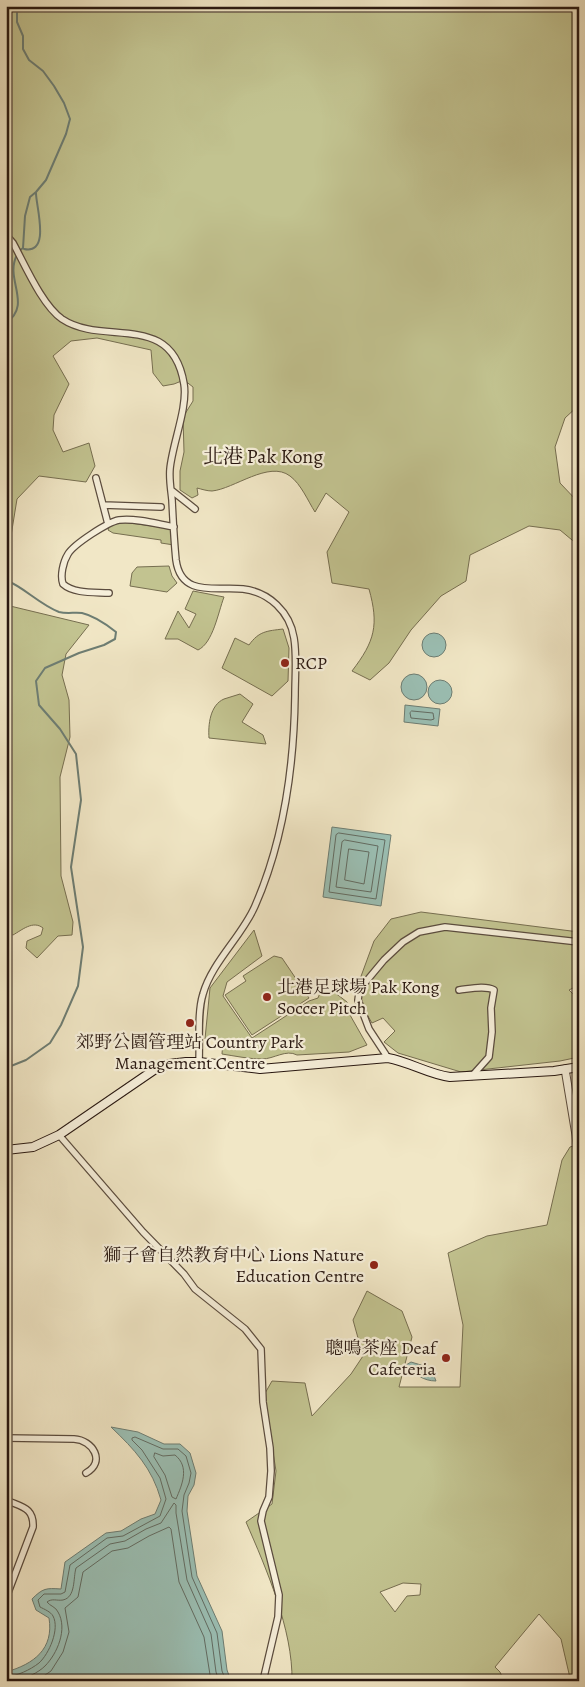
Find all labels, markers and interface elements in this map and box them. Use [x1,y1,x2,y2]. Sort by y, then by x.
district label: 北港 Pak Kong [203,443,323,470]
place label: RCP [295,651,327,675]
marker: RCP [279,657,291,669]
place label: 北港足球場 Pak Kong Soccer Pitch [277,975,440,1020]
marker: 北港足球場 Pak Kong Soccer Pitch [261,991,273,1003]
marker: 郊野公園管理站 Country Park Management Centre [184,1017,196,1029]
place label: 郊野公園管理站 Country Park Management Centre [76,1030,304,1075]
place label: 獅子會自然教育中心 Lions Nature Education Centre [103,1243,364,1288]
marker: 獅子會自然教育中心 Lions Nature Education Centre [368,1259,380,1271]
place label: 聰鳴茶座 Deaf Cafeteria [325,1336,439,1381]
marker: 聰鳴茶座 Deaf Cafeteria [440,1352,452,1364]

